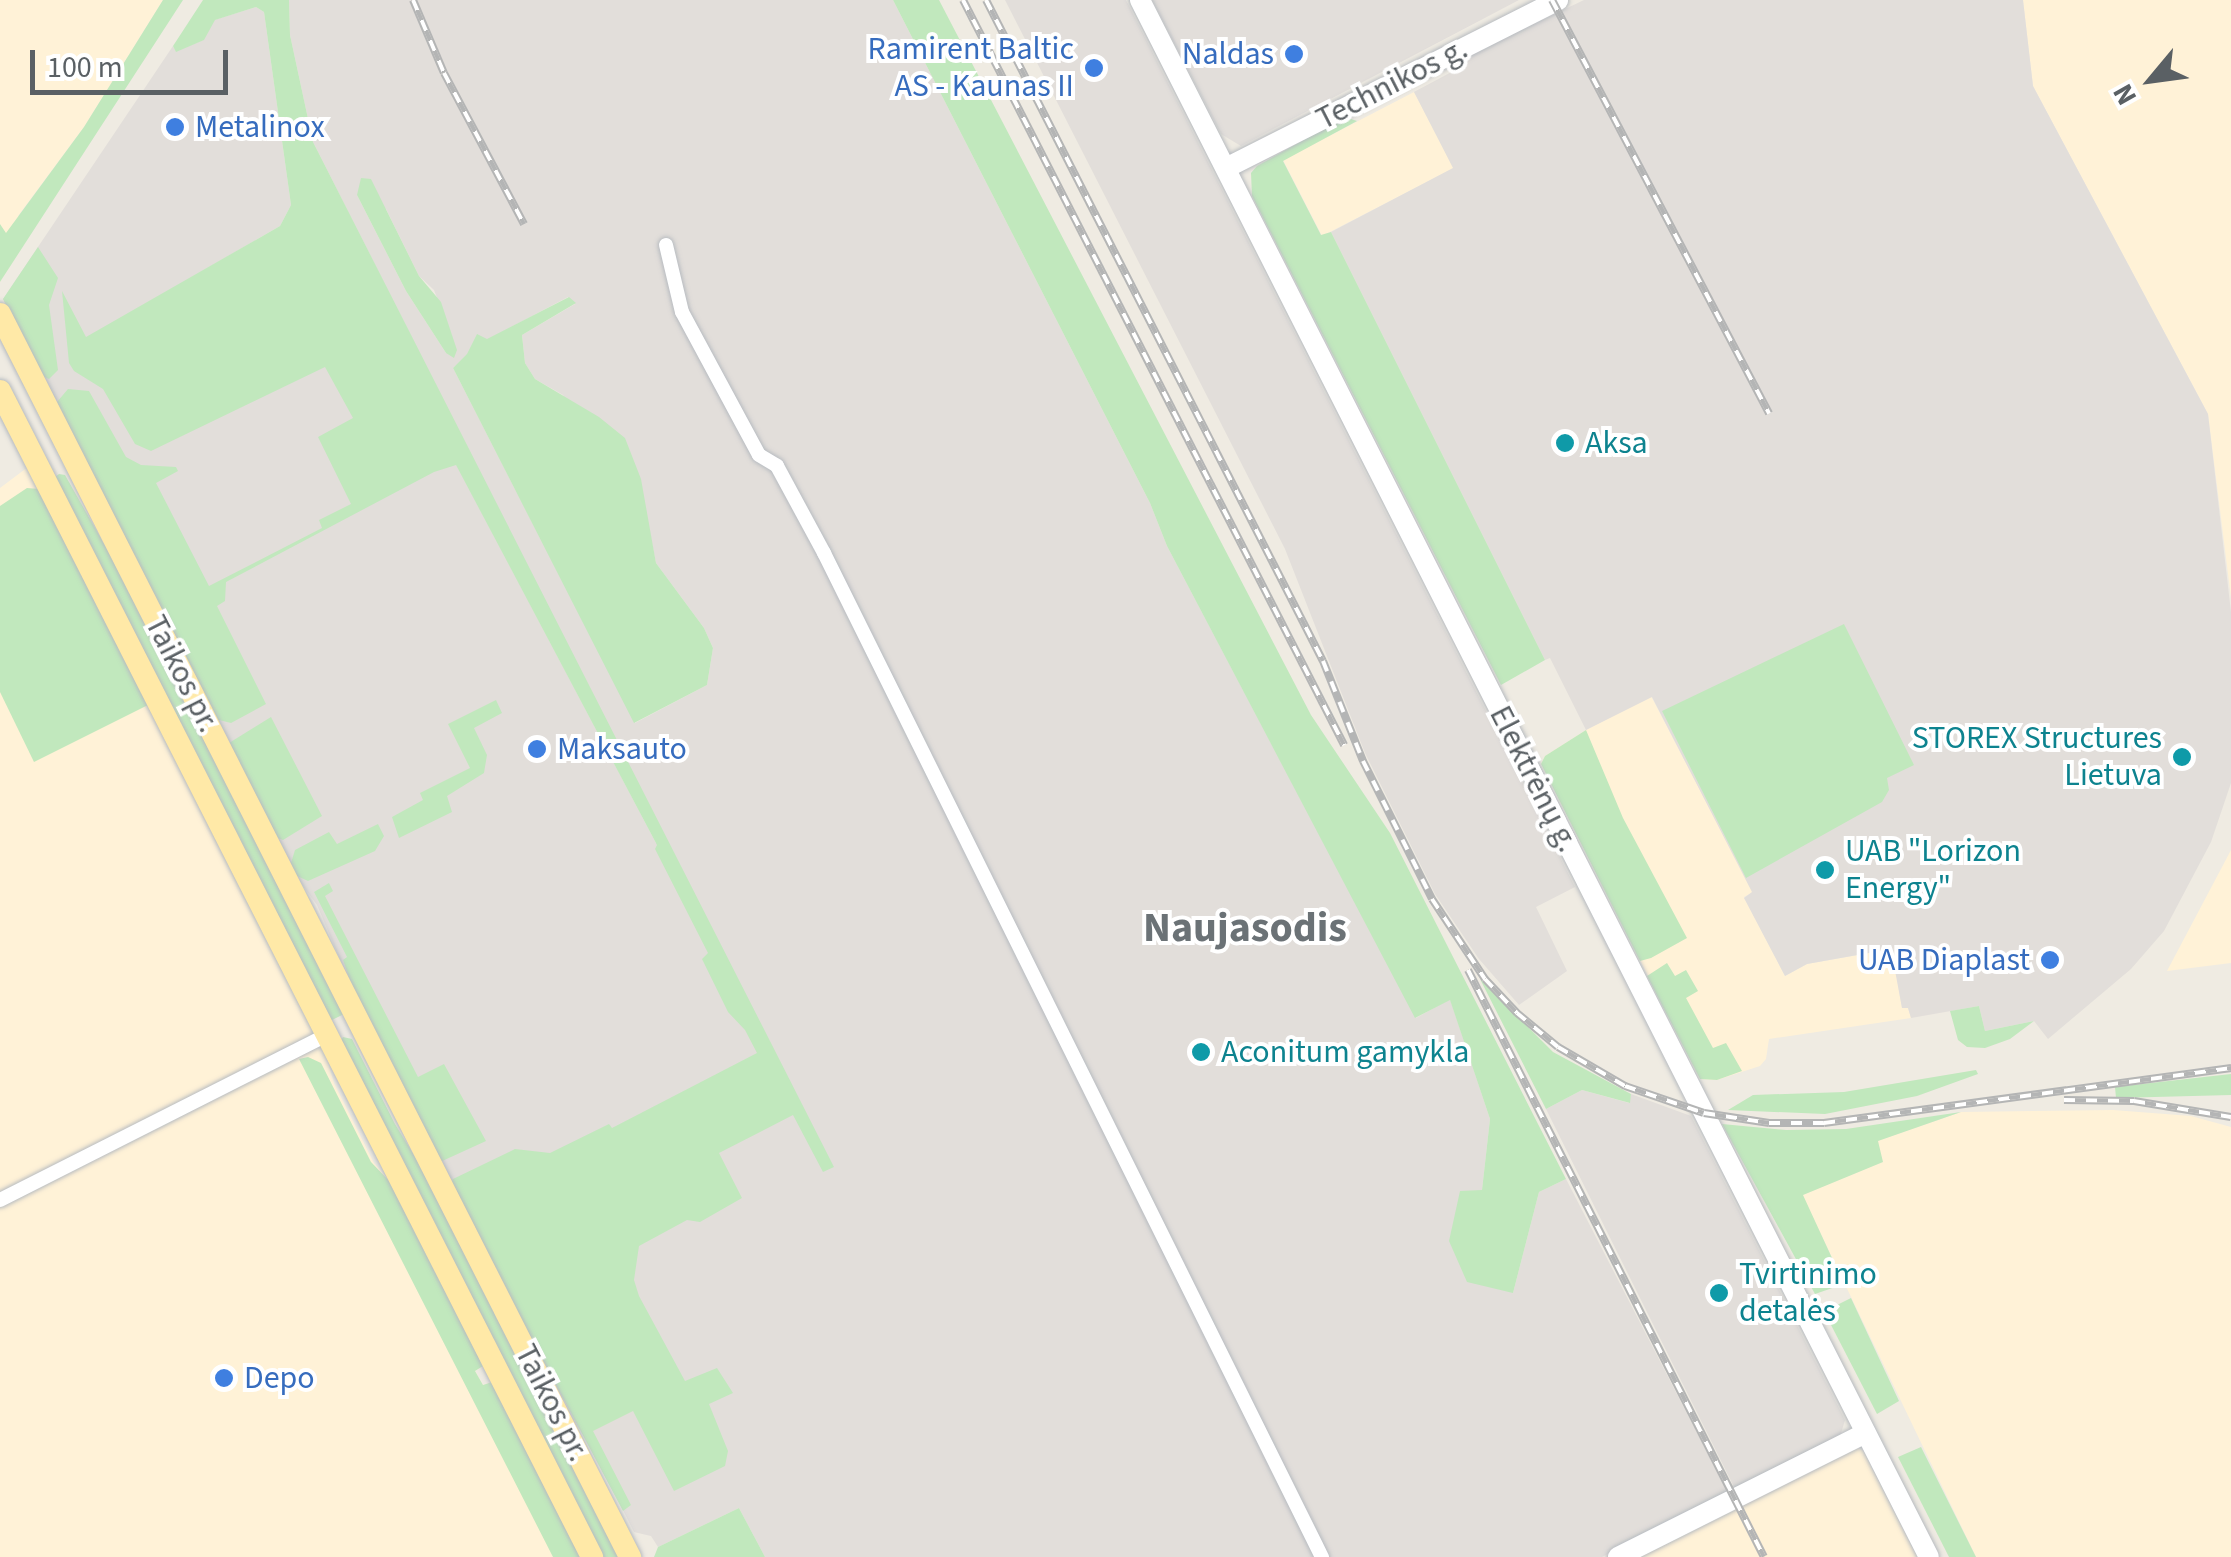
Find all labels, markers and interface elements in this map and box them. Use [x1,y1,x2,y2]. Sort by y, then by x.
scale bar [35,30,232,92]
street label: Technikos g. [1310,30,1474,138]
north arrow [2101,30,2201,130]
place label: Ramirent Baltic AS - Kaunas II [868,31,1074,106]
place label: Naldas [1182,35,1274,73]
marker: Naldas [1283,43,1305,65]
text: 100 m [47,46,123,89]
marker: Ramirent Baltic AS - Kaunas II [1083,57,1105,79]
text: N [2103,77,2147,112]
place label: Metalinox [195,108,325,146]
marker: Metalinox [164,116,186,138]
place label: Aksa [1585,424,1648,462]
marker: Aksa [1554,432,1576,454]
street label: Taikos pr. [136,609,228,739]
street label: Elektrėnų g. [1481,699,1587,859]
place label: STOREX Structures Lietuva [1912,720,2162,795]
place label: Maksauto [557,730,687,768]
marker: Maksauto [526,738,548,760]
marker: STOREX Structures Lietuva [2171,746,2193,768]
place label: UAB "Lorizon Energy" [1845,833,2021,908]
marker: UAB "Lorizon Energy" [1814,859,1836,881]
district label: Naujasodis [1143,903,1347,953]
place label: UAB Diaplast [1858,941,2030,979]
marker: UAB Diaplast [2039,949,2061,971]
place label: Aconitum gamykla [1221,1033,1470,1071]
marker: Aconitum gamykla [1190,1041,1212,1063]
place label: Tvirtinimo detalės [1739,1256,1877,1331]
marker: Tvirtinimo detalės [1708,1282,1730,1304]
street label: Taikos pr. [506,1338,598,1468]
place label: Depo [244,1359,315,1397]
marker: Depo [213,1367,235,1389]

